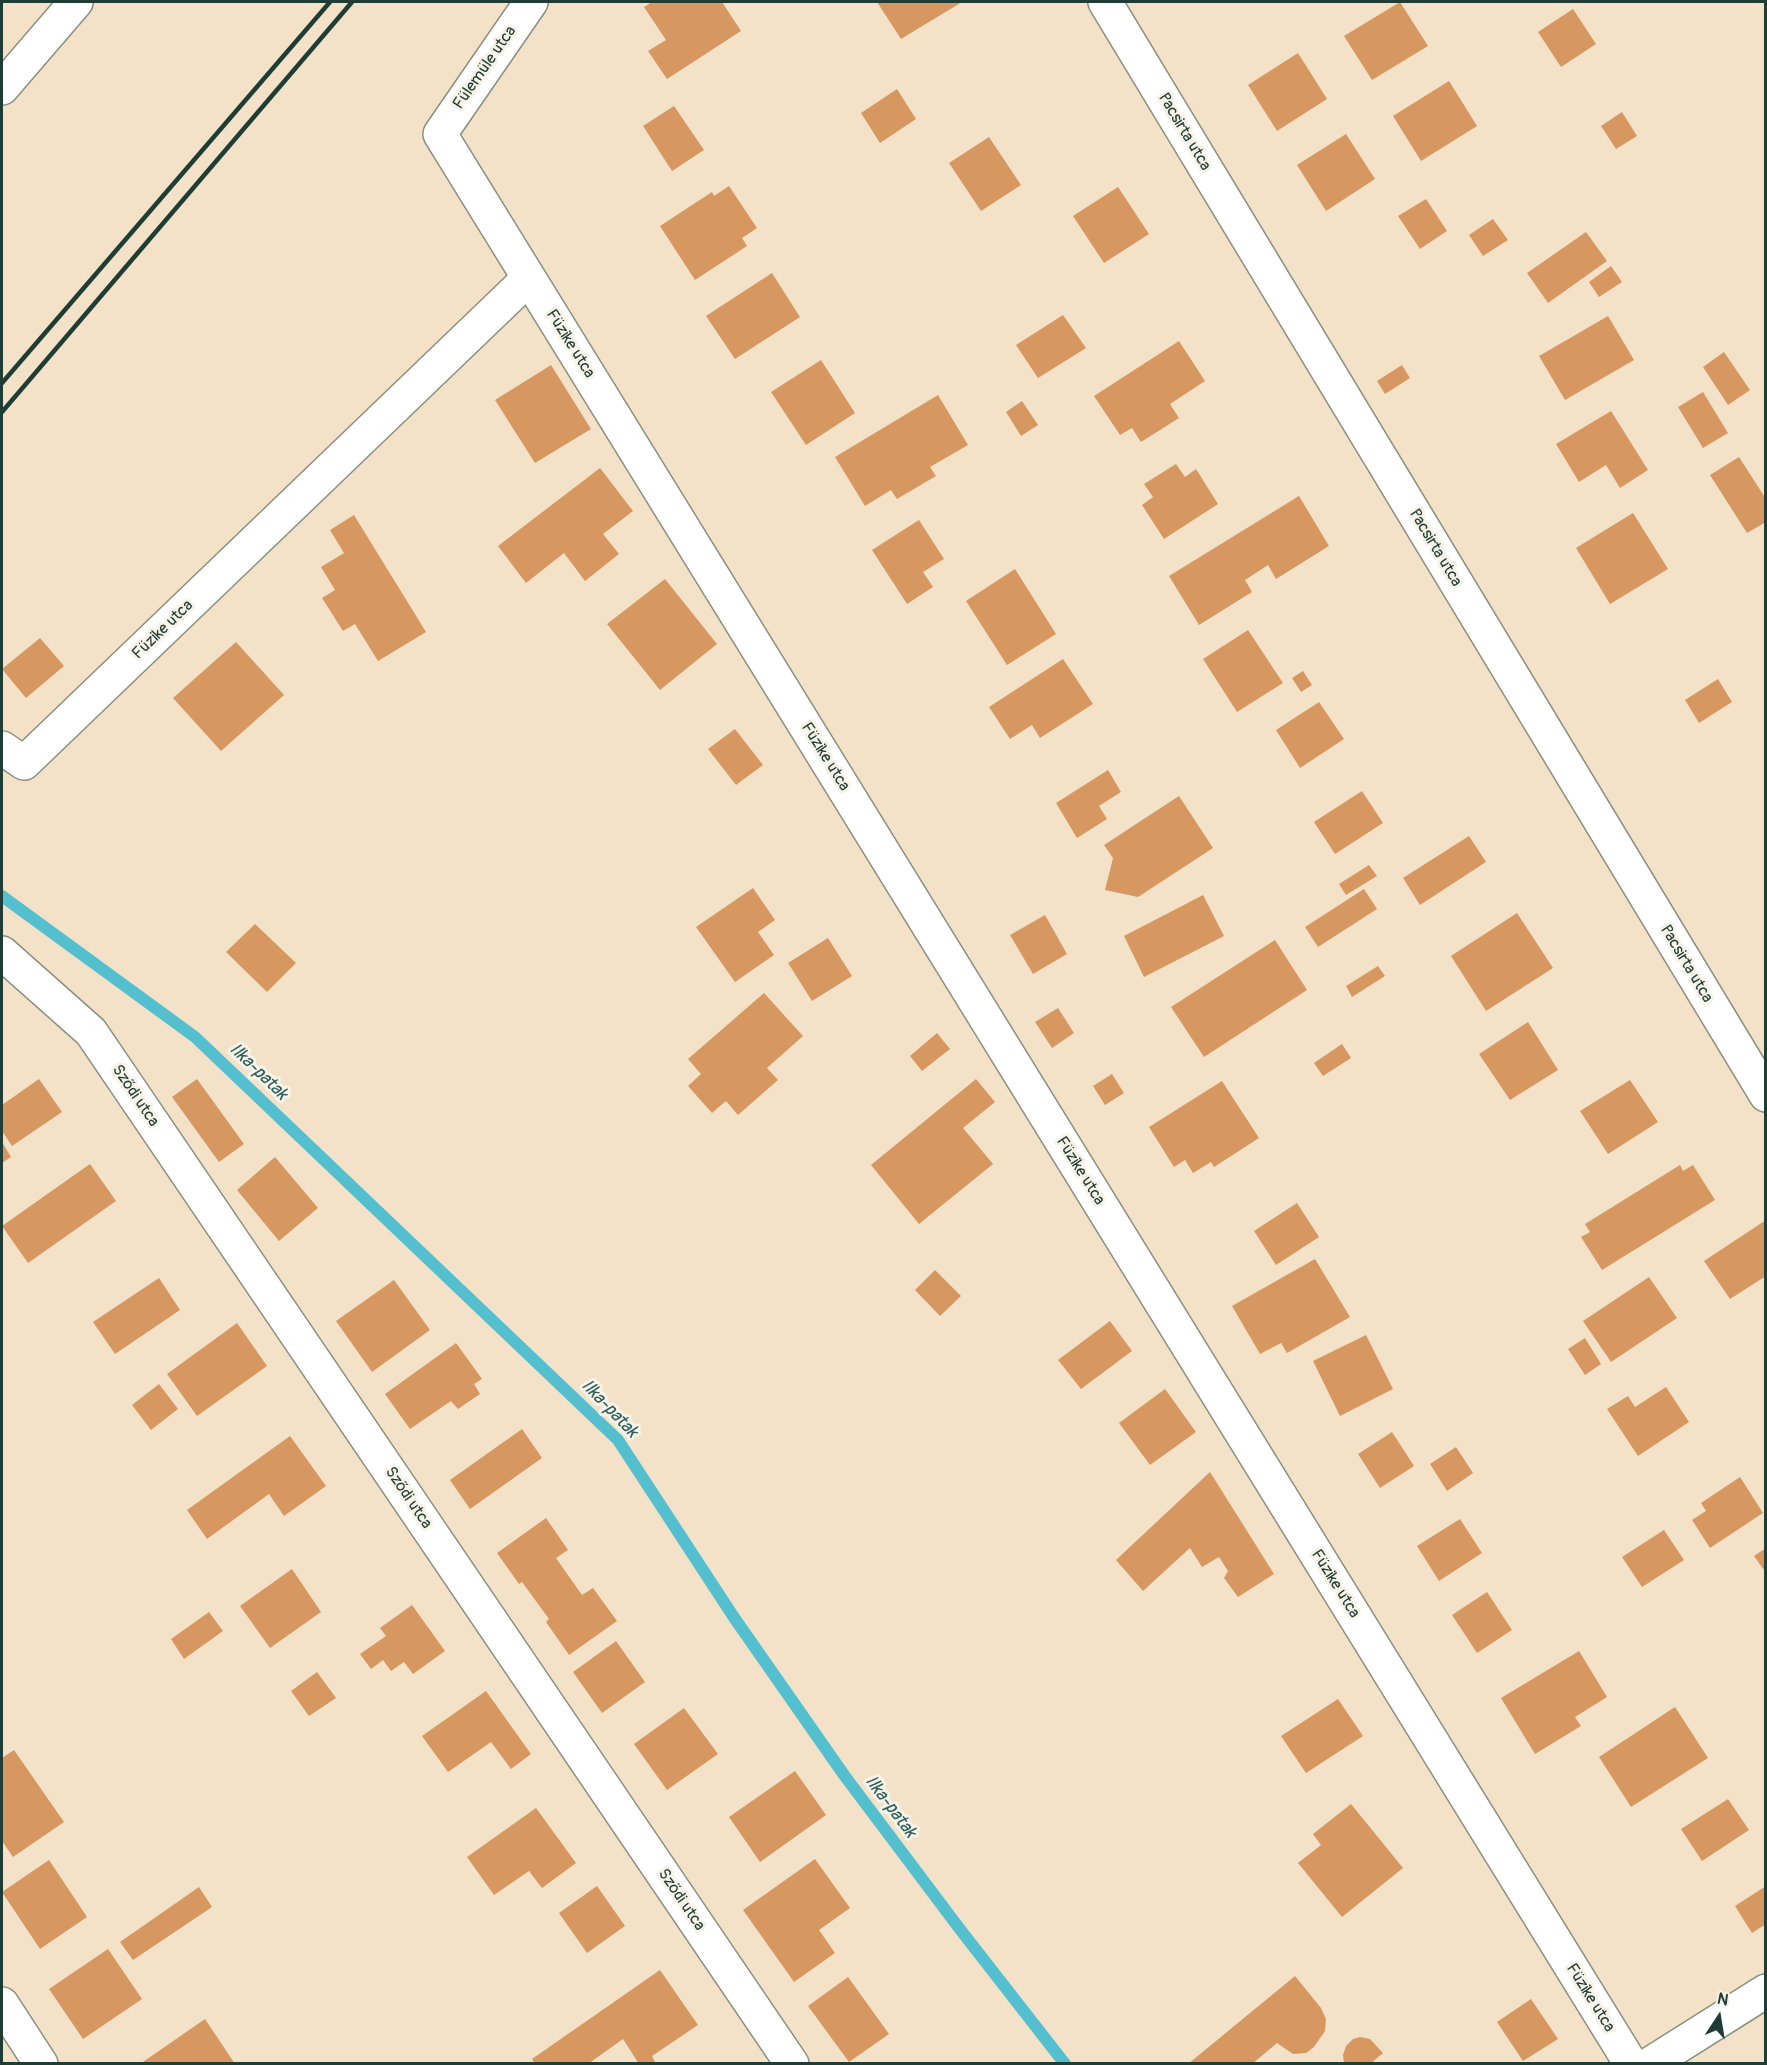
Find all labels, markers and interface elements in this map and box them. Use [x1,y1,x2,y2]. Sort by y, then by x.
street label: Fülemüle utca [449,23,521,113]
street label: Pacsirta utca [1153,90,1215,174]
street label: Füzike utca [541,306,599,382]
street label: Pacsirta utca [1404,506,1466,590]
street label: Füzike utca [129,596,197,664]
street label: Füzike utca [796,719,854,795]
street label: Pacsirta utca [1655,922,1717,1006]
water label: Ilka-patak [224,1039,292,1105]
street label: Sződi utca [107,1061,163,1131]
street label: Füzike utca [1051,1133,1109,1209]
water label: Ilka-patak [576,1375,642,1443]
street label: Sződi utca [380,1463,436,1533]
street label: Füzike utca [1306,1546,1364,1622]
water label: Ilka-patak [860,1772,920,1842]
street label: Sződi utca [653,1865,709,1935]
street label: Füzike utca [1561,1960,1619,2036]
north arrow [1689,1987,1749,2047]
text: N [1715,1988,1730,2010]

